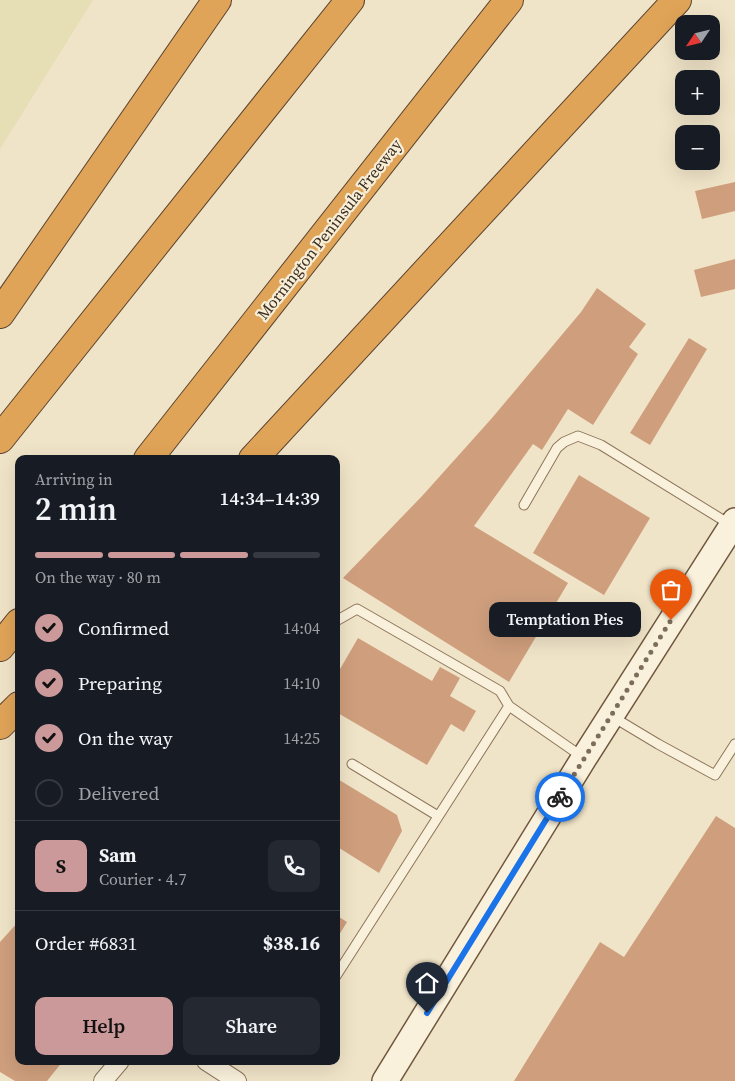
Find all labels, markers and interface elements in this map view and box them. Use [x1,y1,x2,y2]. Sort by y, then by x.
north arrow [675,15,720,60]
map controls [675,15,720,170]
button: + [675,70,720,115]
button: − [675,125,720,170]
street label: Mornington Peninsula Freeway [252,134,407,324]
text: Arriving in [35,468,113,490]
text: 14:34–14:39 [220,485,320,511]
text: 2 min [35,487,117,531]
text: On the way · 80 m [35,566,161,588]
pin [650,569,692,620]
icon: bag [657,576,685,604]
callout: Temptation Pies [488,602,641,638]
text: Temptation Pies [507,608,623,630]
icon: check [35,614,63,642]
text: Confirmed [78,615,169,641]
text: 14:04 [283,617,320,639]
icon: check [35,669,63,697]
text: Preparing [78,670,162,696]
text: 14:10 [283,672,320,694]
icon: check [35,724,63,752]
text: On the way [78,725,173,751]
text: 14:25 [283,727,320,749]
courier [535,772,585,822]
text: Delivered [78,780,159,806]
icon: bike [546,783,574,811]
button: phone [268,840,320,892]
text: Sam [99,842,137,868]
text: S [56,853,66,879]
text: Courier · 4.7 [99,868,187,890]
text: Order #6831 [35,930,137,956]
text: $38.16 [263,930,320,956]
pin [406,962,448,1013]
icon: home [413,969,441,997]
button: Help [35,997,173,1055]
button: Share [183,997,320,1055]

